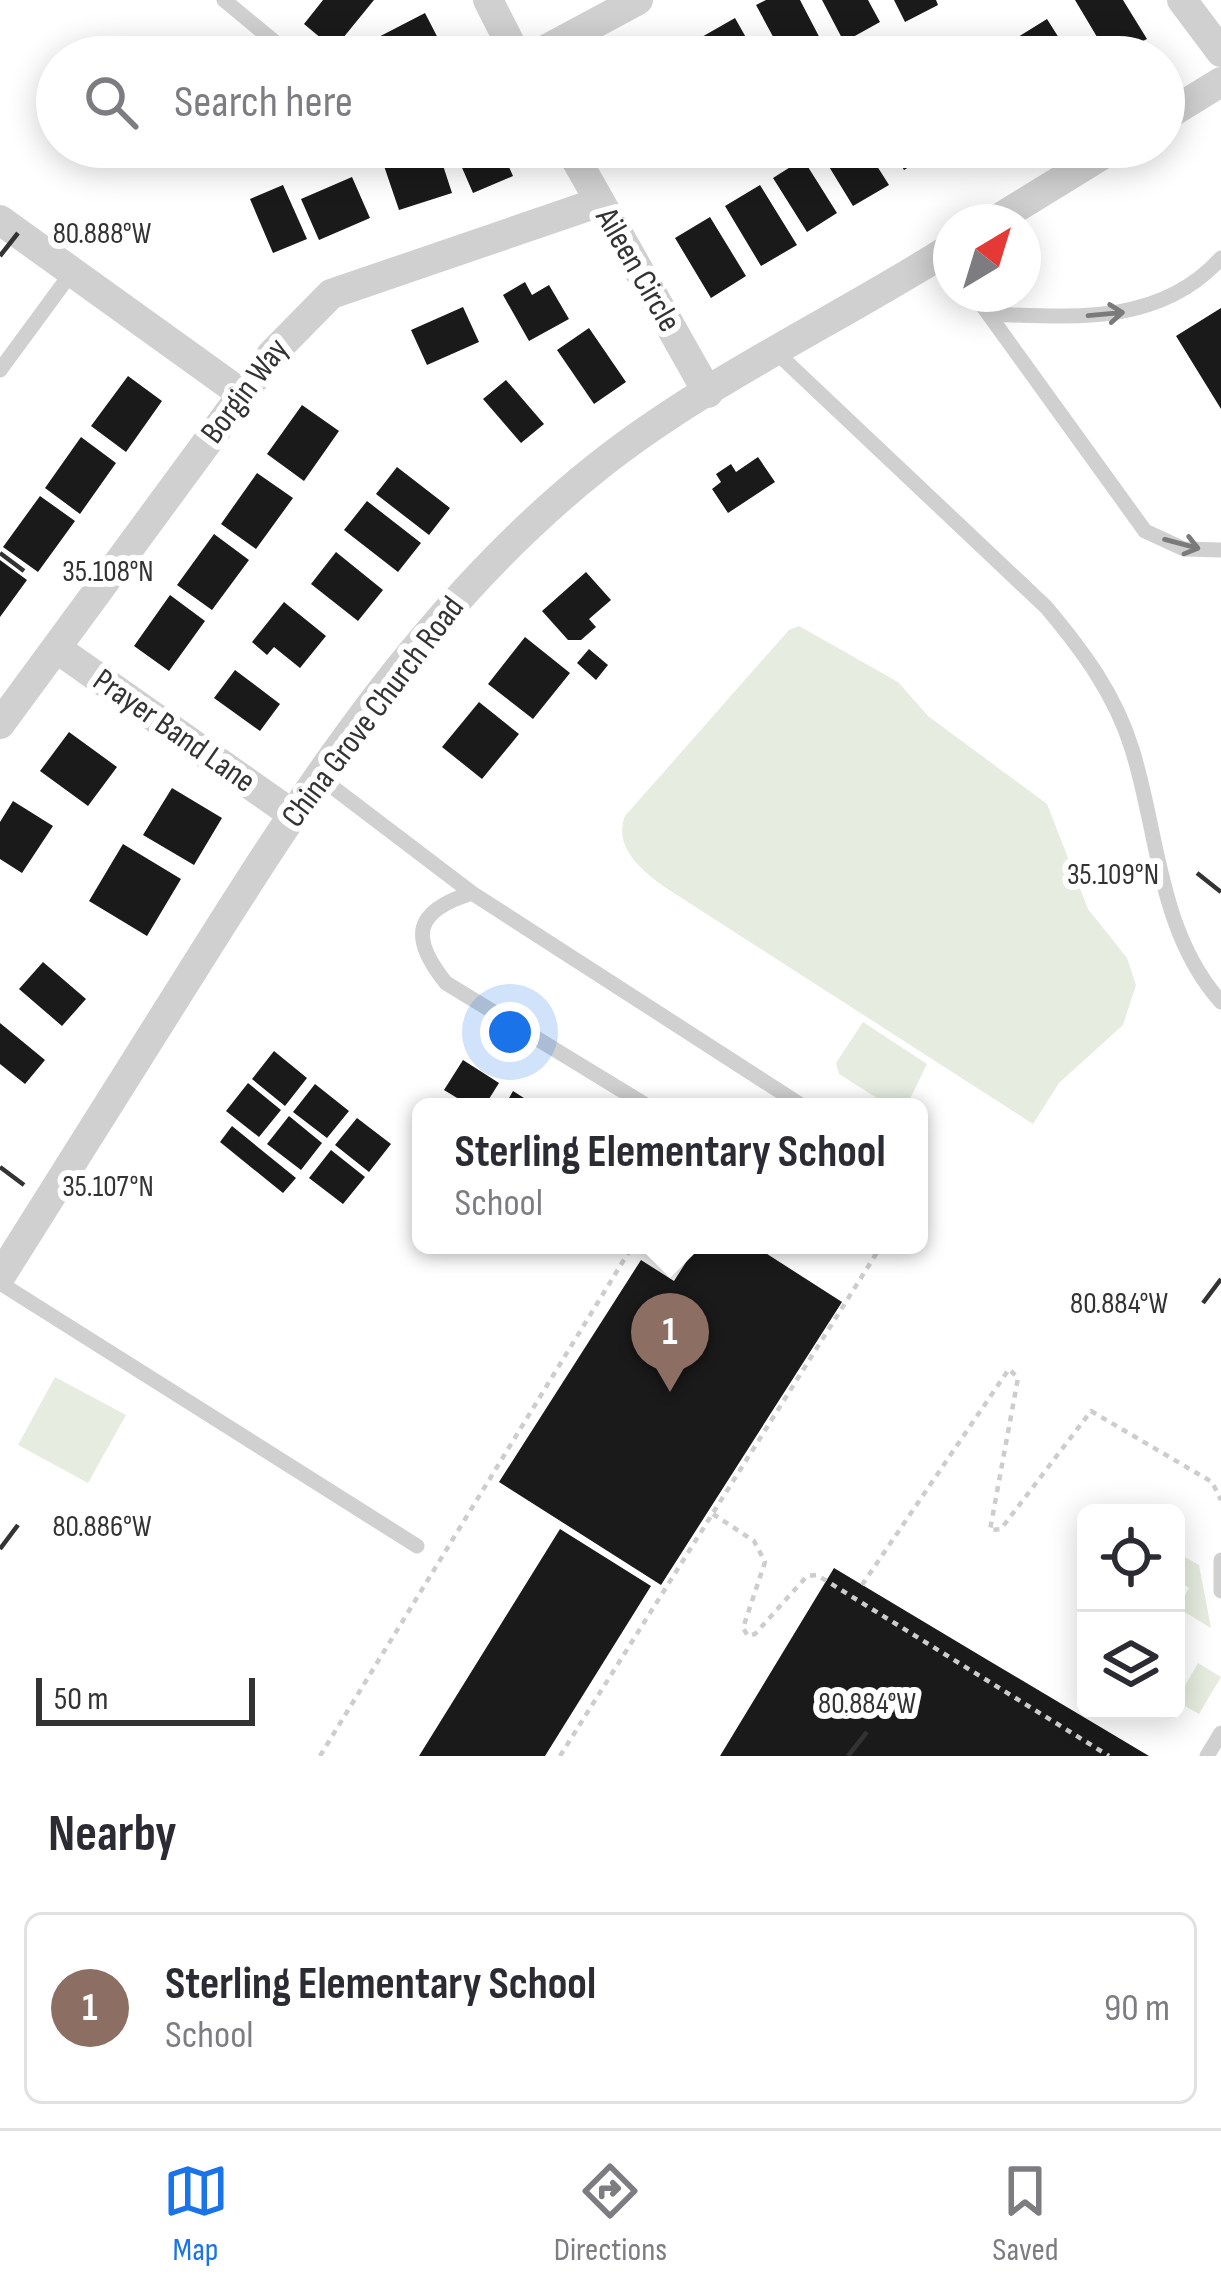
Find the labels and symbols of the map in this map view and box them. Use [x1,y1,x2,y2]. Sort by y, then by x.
street label: Aileen Circle [586,200,689,339]
north arrow [933,204,1041,312]
text: 80.888°W [53,216,152,252]
one-way arrow [1086,303,1125,326]
street label: Borgin Way [192,330,298,452]
one-way arrow [1162,535,1200,557]
text: 35.108°N [62,554,154,590]
street label: China Grove Church Road [273,589,473,835]
street label: Prayer Band Lane [85,660,263,802]
text: 35.109°N [1067,857,1159,893]
your location [480,1002,540,1062]
text: 35.107°N [62,1169,154,1205]
text: 80.884°W [1070,1286,1168,1322]
pin: 1 [631,1293,709,1392]
text: 80.886°W [52,1509,152,1545]
scale bar [36,1672,255,1725]
text: 80.884°W [818,1686,916,1722]

